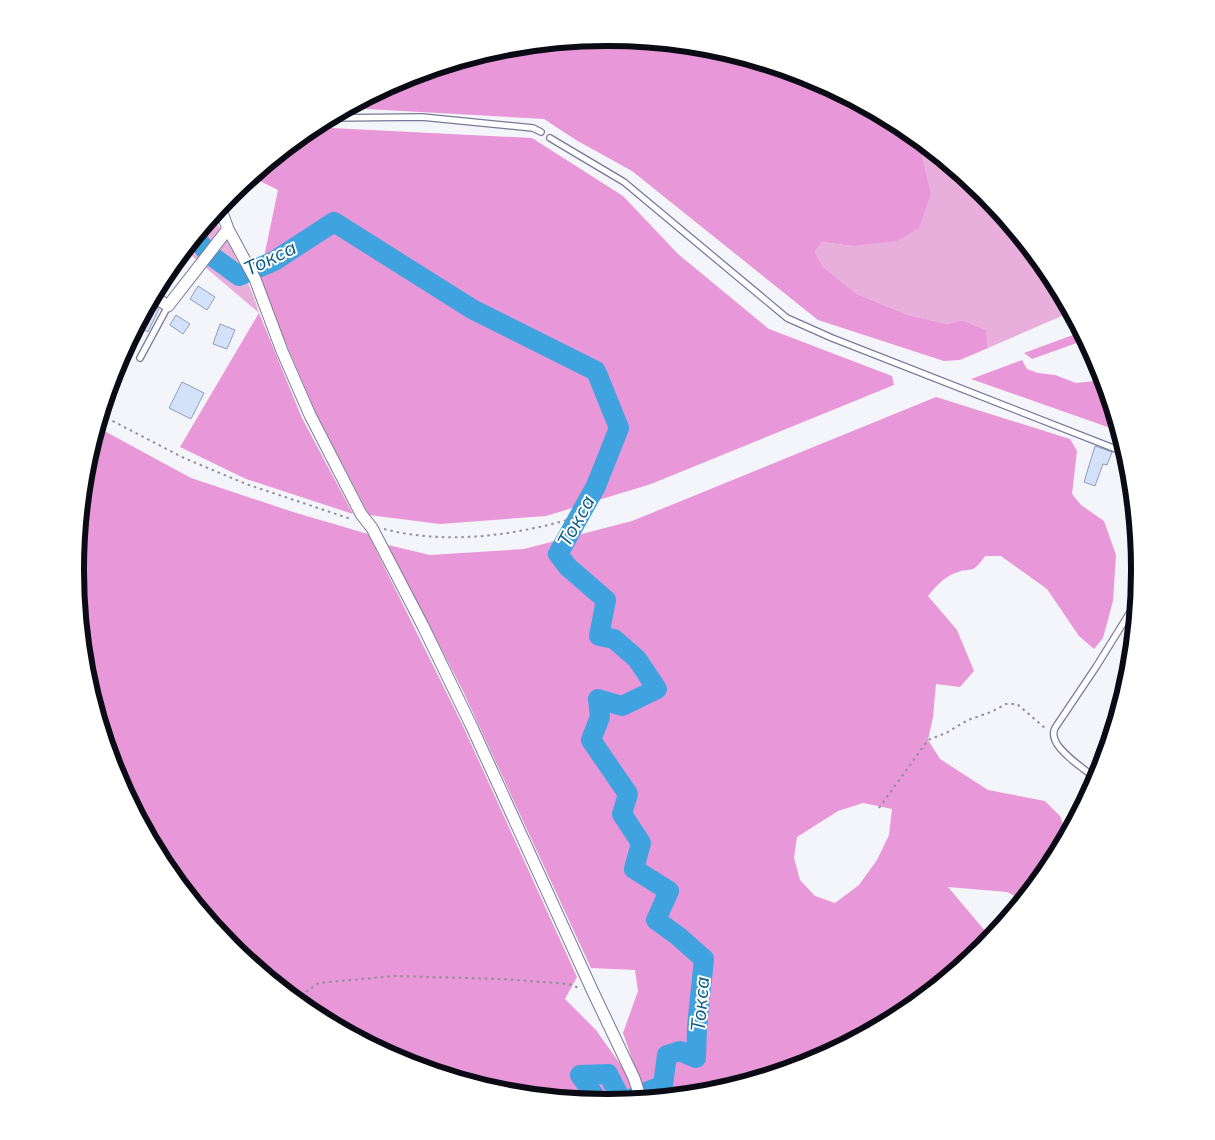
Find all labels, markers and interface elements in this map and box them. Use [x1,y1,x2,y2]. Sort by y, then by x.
water label: Токса [239,234,300,281]
water label: Токса [551,491,600,551]
water label: Токса [685,975,714,1033]

